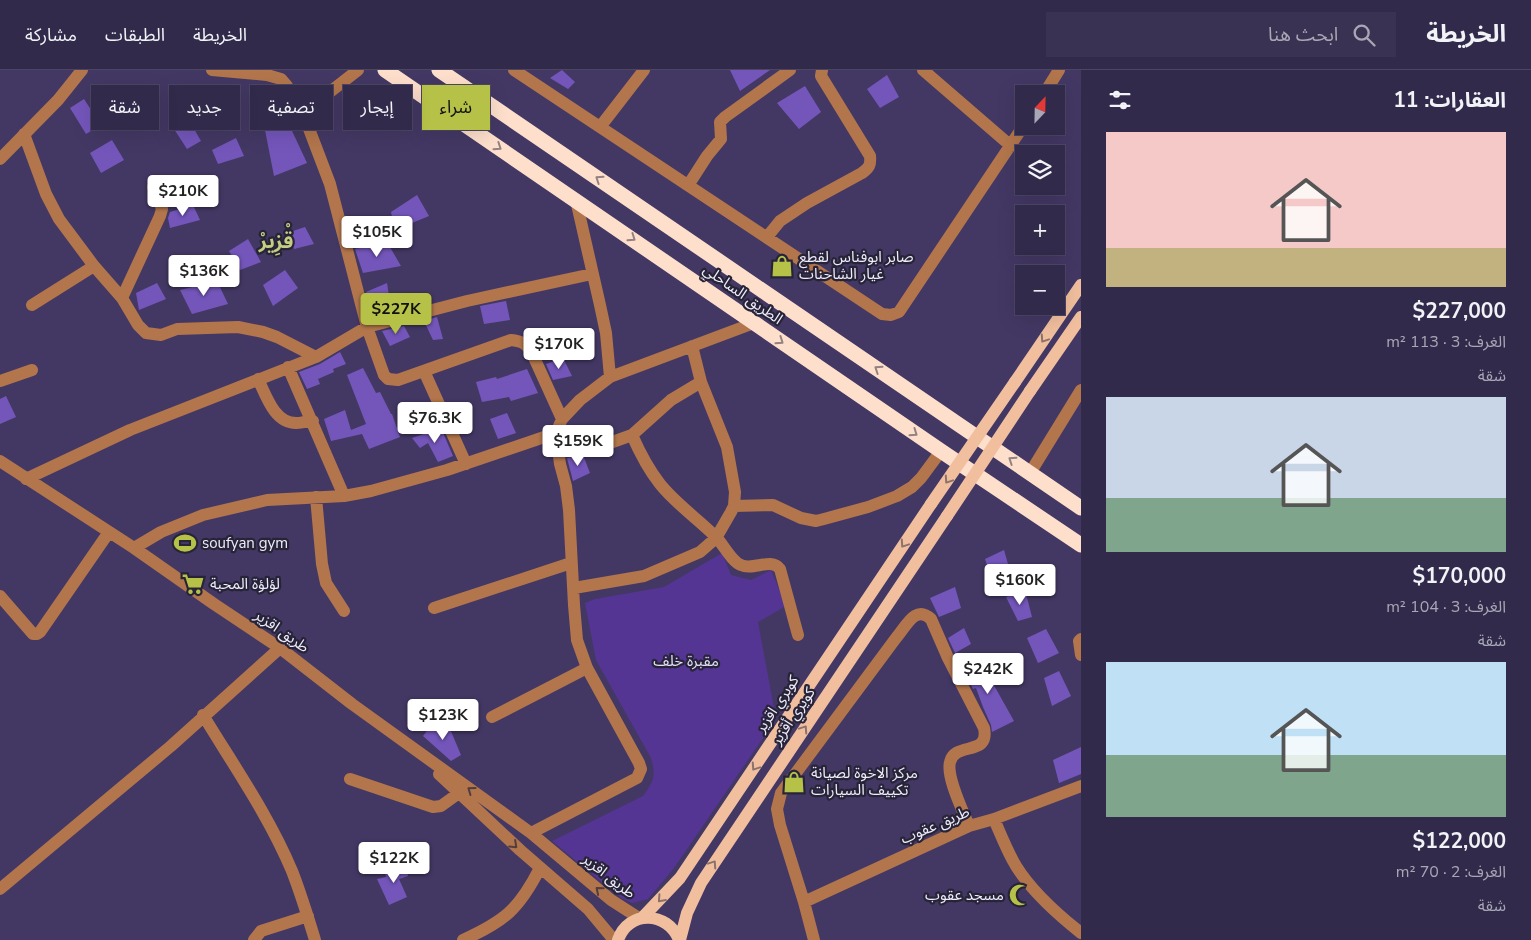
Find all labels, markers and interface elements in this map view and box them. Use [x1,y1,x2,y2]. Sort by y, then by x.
search box [1046,12,1396,57]
text: الخريطة [1426,18,1506,50]
icon: search [1350,21,1378,49]
text: ابحث هنا [1268,22,1338,48]
text: مشاركة [25,23,77,47]
text: الطبقات [105,23,165,47]
text: الخريطة [193,23,247,47]
chip: شقة [91,85,159,130]
chip: جديد [169,85,240,130]
chip: تصفية [250,85,333,130]
chip: إيجار [343,85,412,130]
chip: شراء [422,85,490,130]
north arrow [1015,85,1065,135]
map controls [1015,85,1065,315]
icon: filters [1106,86,1134,114]
text: العقارات: 11 [1393,86,1506,114]
one-way arrow [492,141,502,150]
button: layers [1015,145,1065,195]
icon: home [1261,165,1351,255]
pin: $210K [148,174,218,217]
one-way arrow [595,176,605,185]
text: $210K [158,180,208,202]
button: + [1015,205,1065,255]
pin: $105K [342,216,412,258]
text: $105K [352,221,402,243]
district label: قْزِيرْ [258,222,293,256]
one-way arrow [627,232,636,242]
place label: صابر ابوفناس لقطع غيار الشاحنات [799,247,914,284]
shop icon: صابر ابوفناس لقطع غيار الشاحنات [769,253,795,279]
pin: $136K [169,254,239,297]
street label: الطريق الساحلي [698,259,787,330]
text: $136K [179,260,229,282]
button: − [1015,265,1065,315]
pin: $227K [361,292,431,335]
text: $227,000 [1413,297,1506,325]
text: $227K [371,298,421,320]
pin: $170K [524,328,594,370]
text: الغرف: 3 · 113 m² [1386,331,1506,353]
text: $170K [534,333,584,355]
one-way arrow [1041,334,1050,343]
one-way arrow [774,335,784,344]
text: شقة [1478,365,1506,387]
one-way arrow [874,366,884,375]
pin: $76.3K [394,402,476,444]
text: $76.3K [409,407,462,429]
pin: $159K [543,424,613,467]
one-way arrow [908,427,918,436]
text: $159K [553,430,603,452]
icon: home [1261,430,1351,520]
one-way arrow [1008,457,1018,466]
one-way arrow [945,474,954,483]
sports icon: soufyan gym [172,530,198,556]
place label: soufyan gym [202,533,288,553]
one-way arrow [901,539,910,548]
text: $170,000 [1413,562,1506,590]
pin: $160K [985,564,1055,606]
text: $160K [995,569,1045,591]
supermarket icon: لؤلؤة المحبة [180,571,206,597]
place label: لؤلؤة المحبة [210,574,280,594]
text: الغرف: 3 · 104 m² [1386,596,1506,618]
street label: طريق اقزير [250,604,313,657]
text: شقة [1478,630,1506,652]
park label: مقبرة خلف [653,651,719,671]
pin: $242K [953,652,1023,695]
text: $242K [963,658,1013,680]
street label: كوبري اقزير [750,671,805,738]
street label: كويري أقزير [766,683,821,750]
icon: home [1261,695,1351,785]
pin: $123K [408,698,478,741]
text: $123K [418,704,468,726]
one-way arrow [798,725,807,735]
one-way arrow [752,761,761,770]
place label: مركز الاخوة لصيانة تكييف السيارات [811,763,918,800]
shop icon: مركز الاخوة لصيانة تكييف السيارات [781,769,807,795]
one-way arrow [467,787,477,796]
street label: طريق عقوب [897,802,973,848]
text: $122,000 [1413,827,1506,855]
one-way arrow [509,839,518,848]
pin: $122K [359,842,429,884]
text: $122K [369,847,419,869]
street label: طريق اقزير [578,848,640,903]
one-way arrow [707,860,716,870]
text: الغرف: 2 · 70 m² [1396,861,1506,883]
mosque icon: مسجد عقوب [1007,882,1033,908]
place label: مسجد عقوب [925,885,1004,905]
one-way arrow [596,887,605,896]
one-way arrow [658,893,667,902]
text: شقة [1478,895,1506,917]

